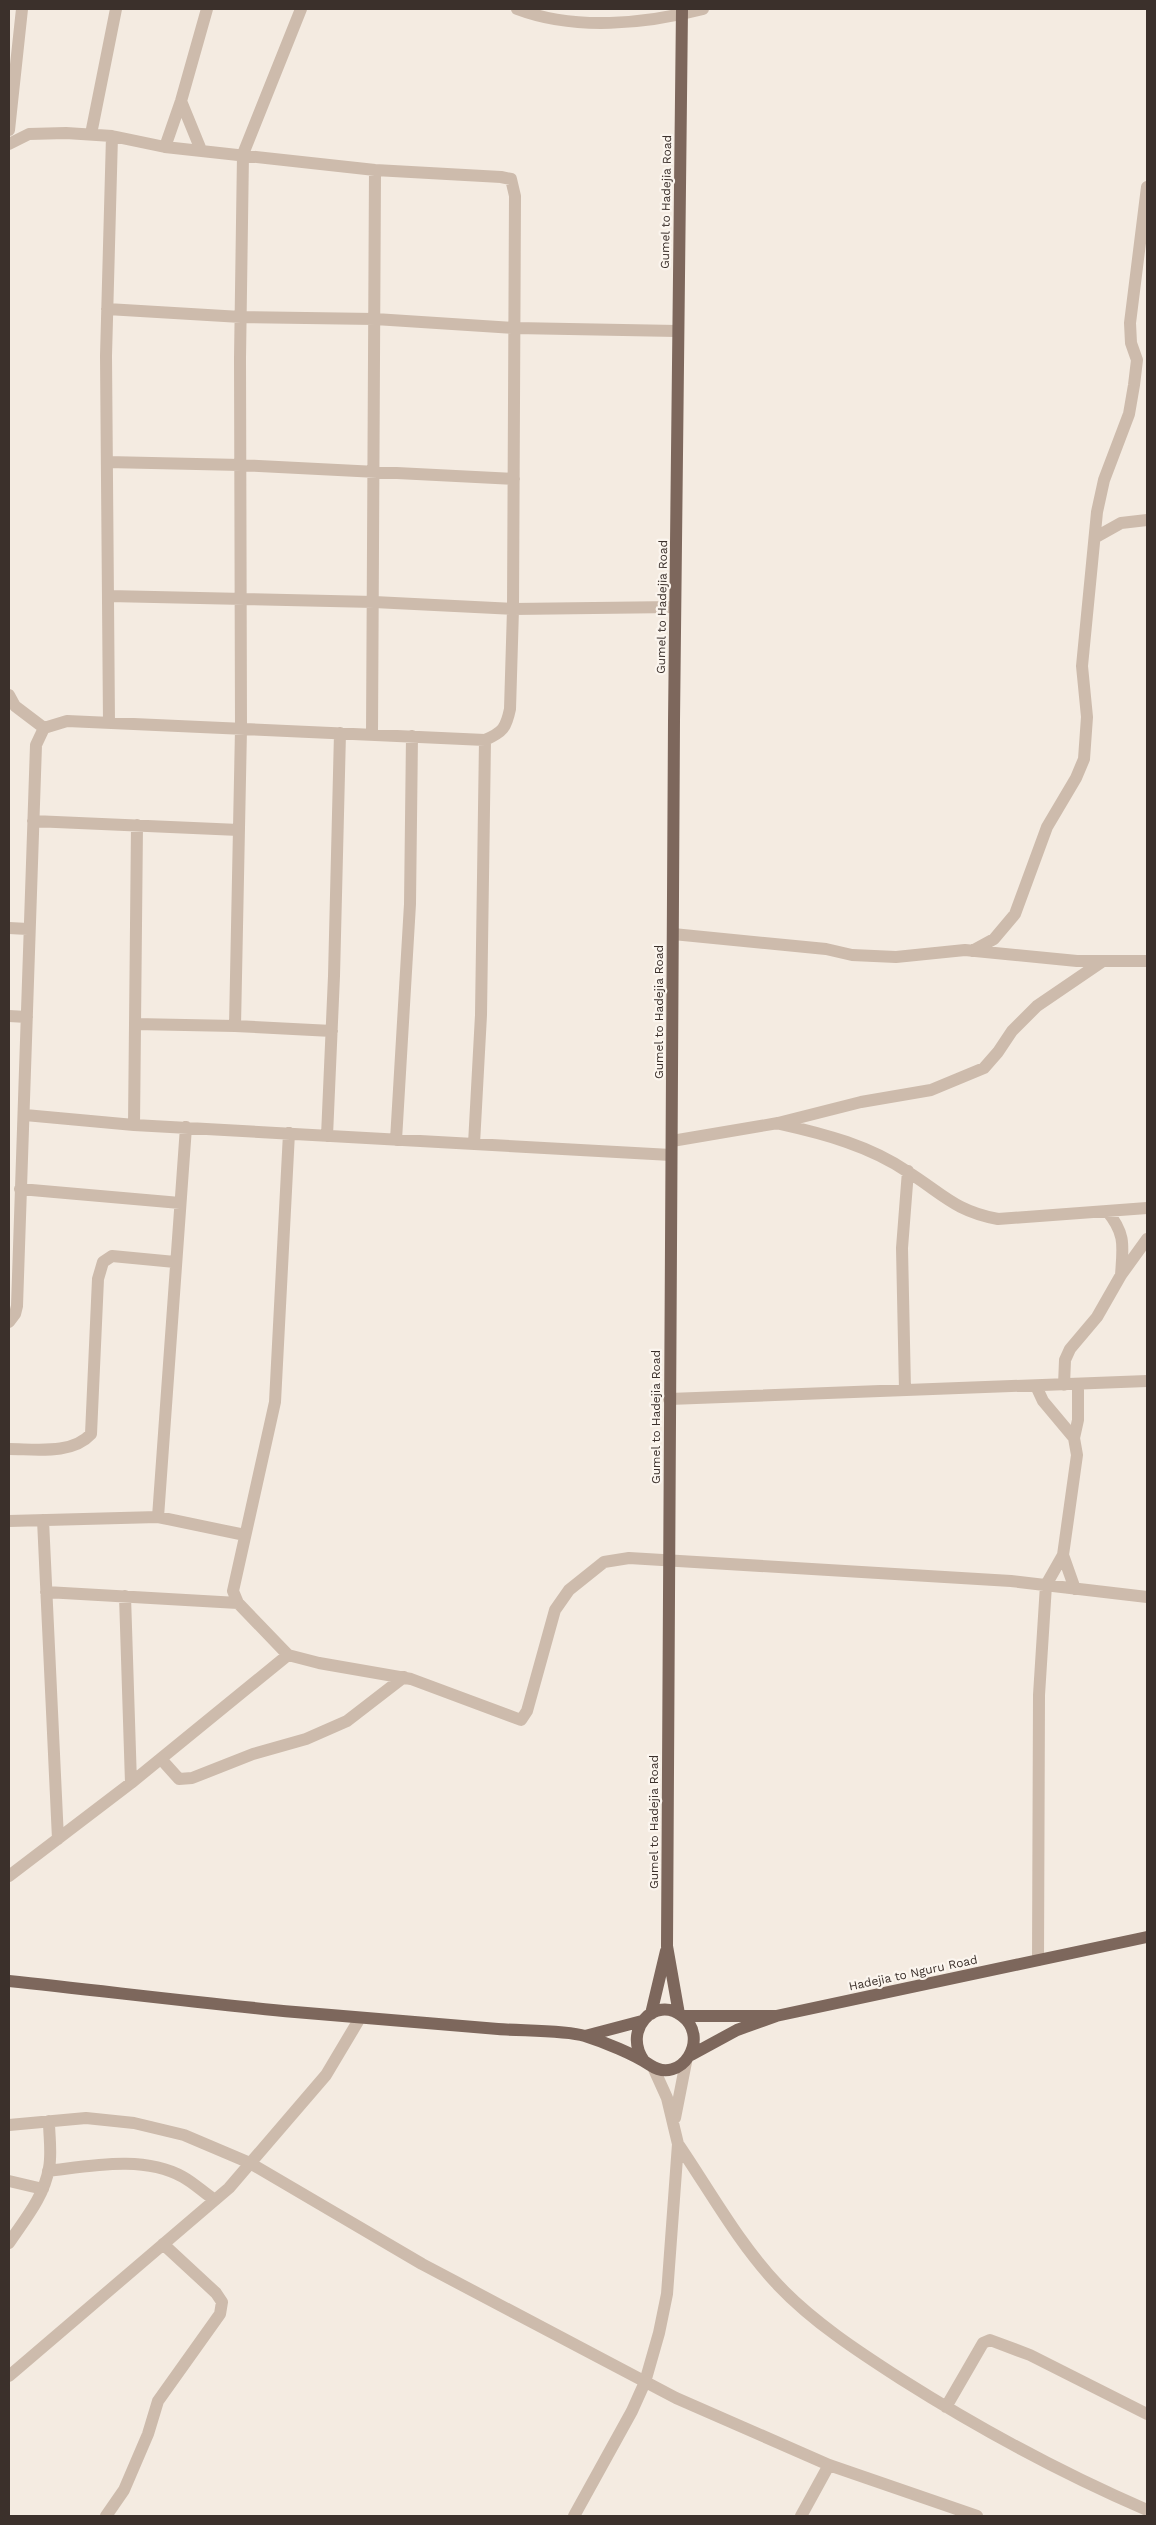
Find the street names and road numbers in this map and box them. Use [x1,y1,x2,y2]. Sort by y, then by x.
street label: Gumel to Hadejia Road [658,135,674,269]
street label: Gumel to Hadejia Road [654,540,670,674]
street label: Gumel to Hadejia Road [652,945,666,1079]
street label: Gumel to Hadejia Road [649,1350,663,1484]
street label: Gumel to Hadejia Road [647,1755,661,1889]
street label: Hadejia to Nguru Road [847,1953,979,1993]

